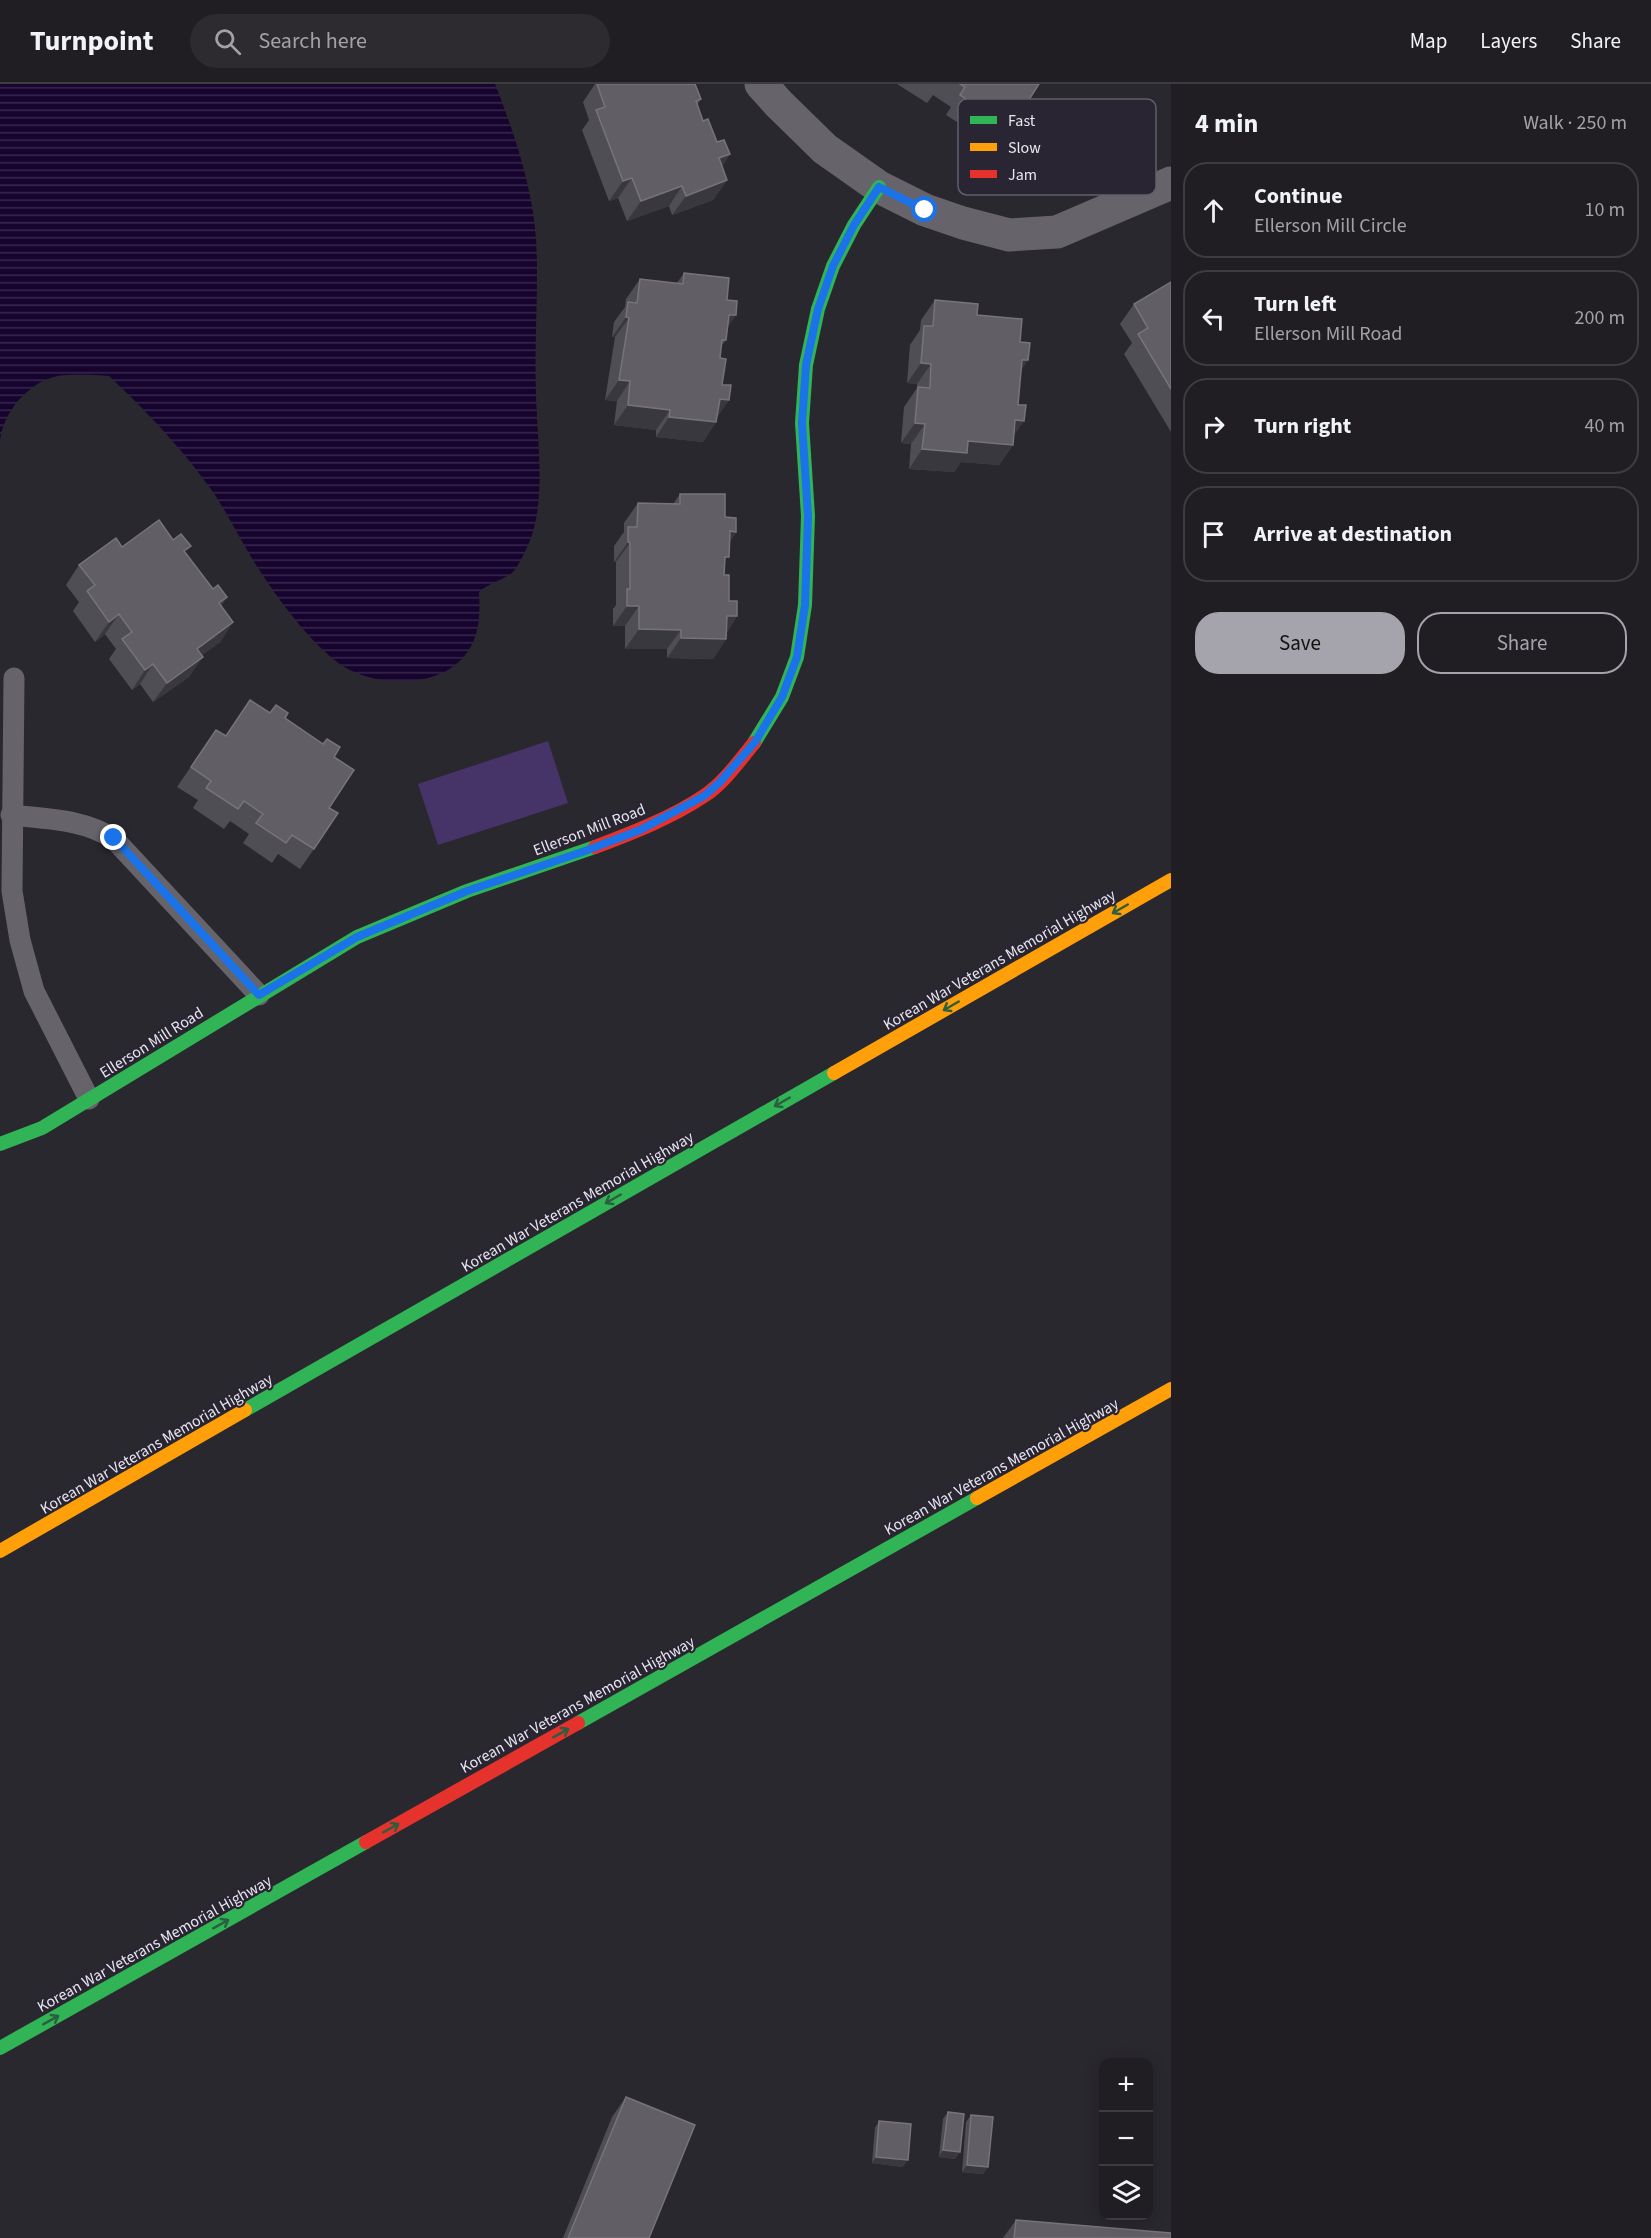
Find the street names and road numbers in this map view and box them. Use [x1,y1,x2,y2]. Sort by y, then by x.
street label: Ellerson Mill Road [530,798,649,861]
street label: Korean War Veterans Memorial Highway [879,884,1120,1036]
street label: Ellerson Mill Road [95,1002,208,1084]
street label: Korean War Veterans Memorial Highway [457,1126,698,1278]
street label: Korean War Veterans Memorial Highway [36,1368,277,1520]
street label: Korean War Veterans Memorial Highway [880,1393,1123,1541]
street label: Korean War Veterans Memorial Highway [456,1631,699,1779]
street label: Korean War Veterans Memorial Highway [33,1870,276,2018]

